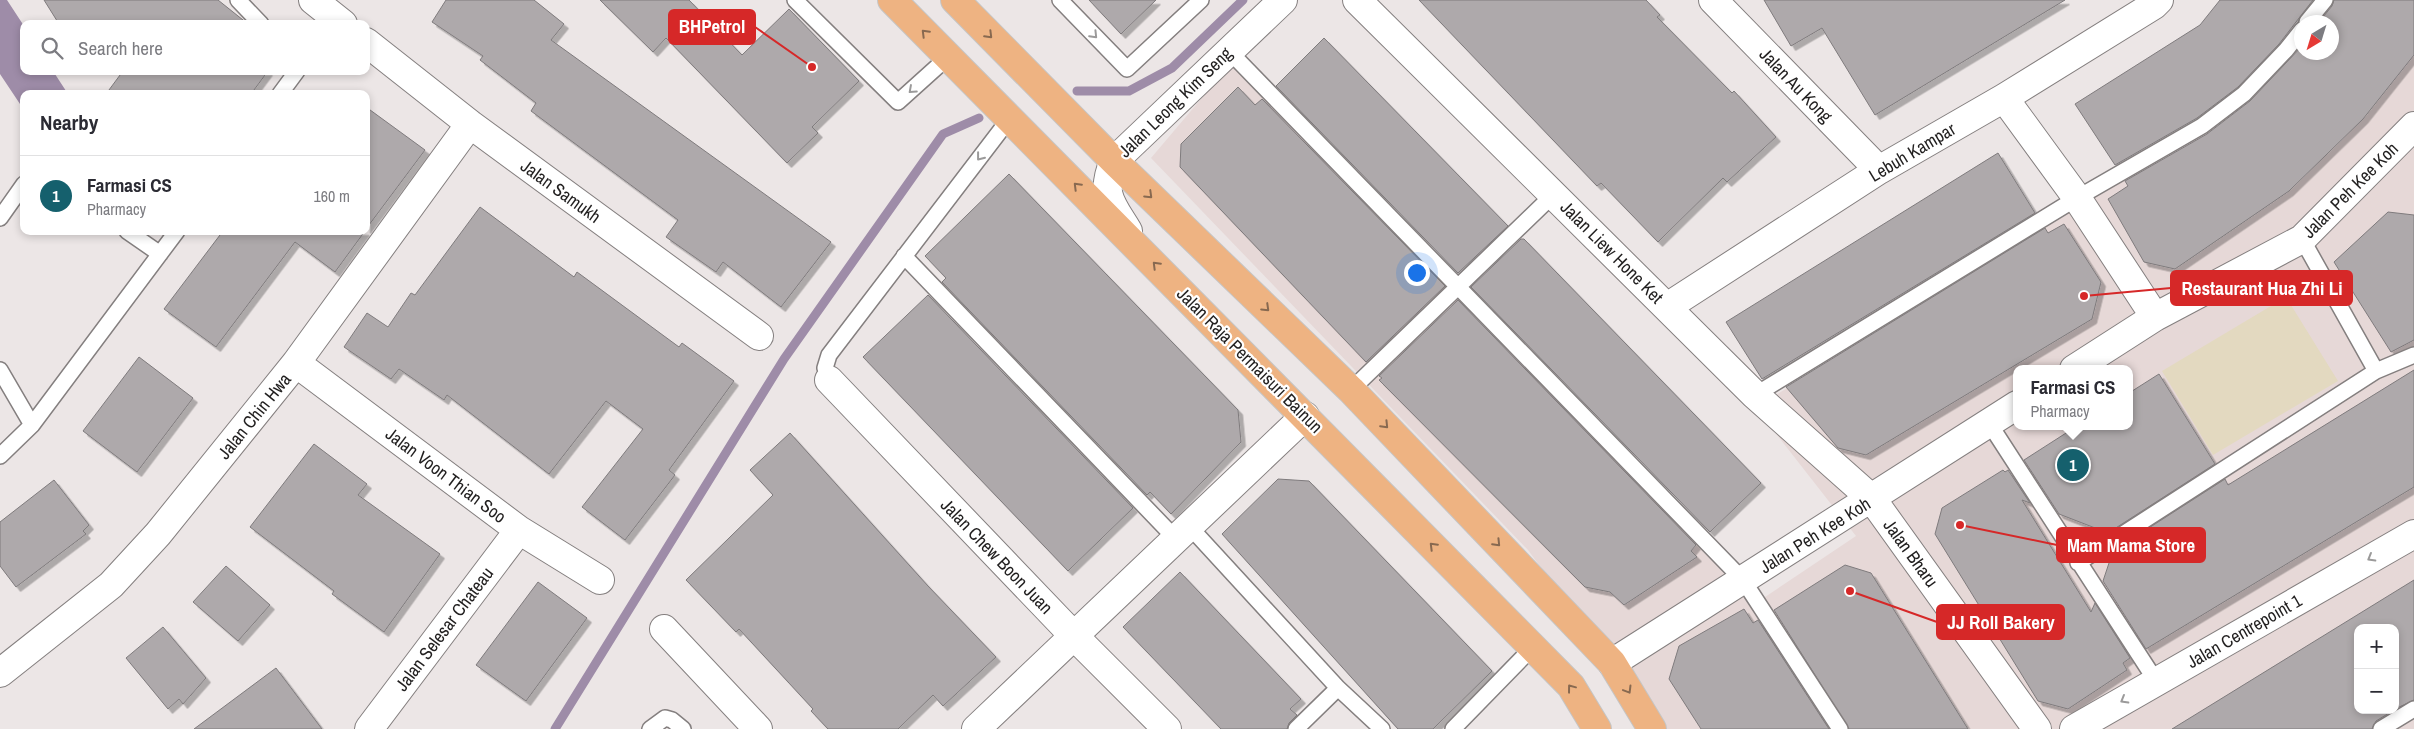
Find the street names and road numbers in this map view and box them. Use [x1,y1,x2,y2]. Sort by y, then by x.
street label: Jalan Leong Kim Seng [1113,41,1238,163]
street label: Jalan Au Kong [1754,42,1839,128]
street label: Lebuh Kampar [1864,116,1960,188]
street label: Jalan Peh Kee Koh [2296,136,2404,244]
street label: Jalan Samukh [516,153,606,229]
street label: Jalan Liew Hone Ket [1555,195,1669,309]
street label: Jalan Raja Permaisuri Bainun [1172,282,1328,438]
street label: Jalan Chin Hwa [212,368,296,464]
street label: Jalan Voon Thian Soo [381,421,511,529]
street label: Jalan Peh Kee Koh [1755,491,1875,579]
street label: Jalan Chew Boon Juan [935,493,1059,619]
street label: Jalan Bharu [1878,514,1944,592]
street label: Jalan Selesar Chateau [389,562,499,696]
street label: Jalan Centrepoint 1 [2182,588,2307,674]

